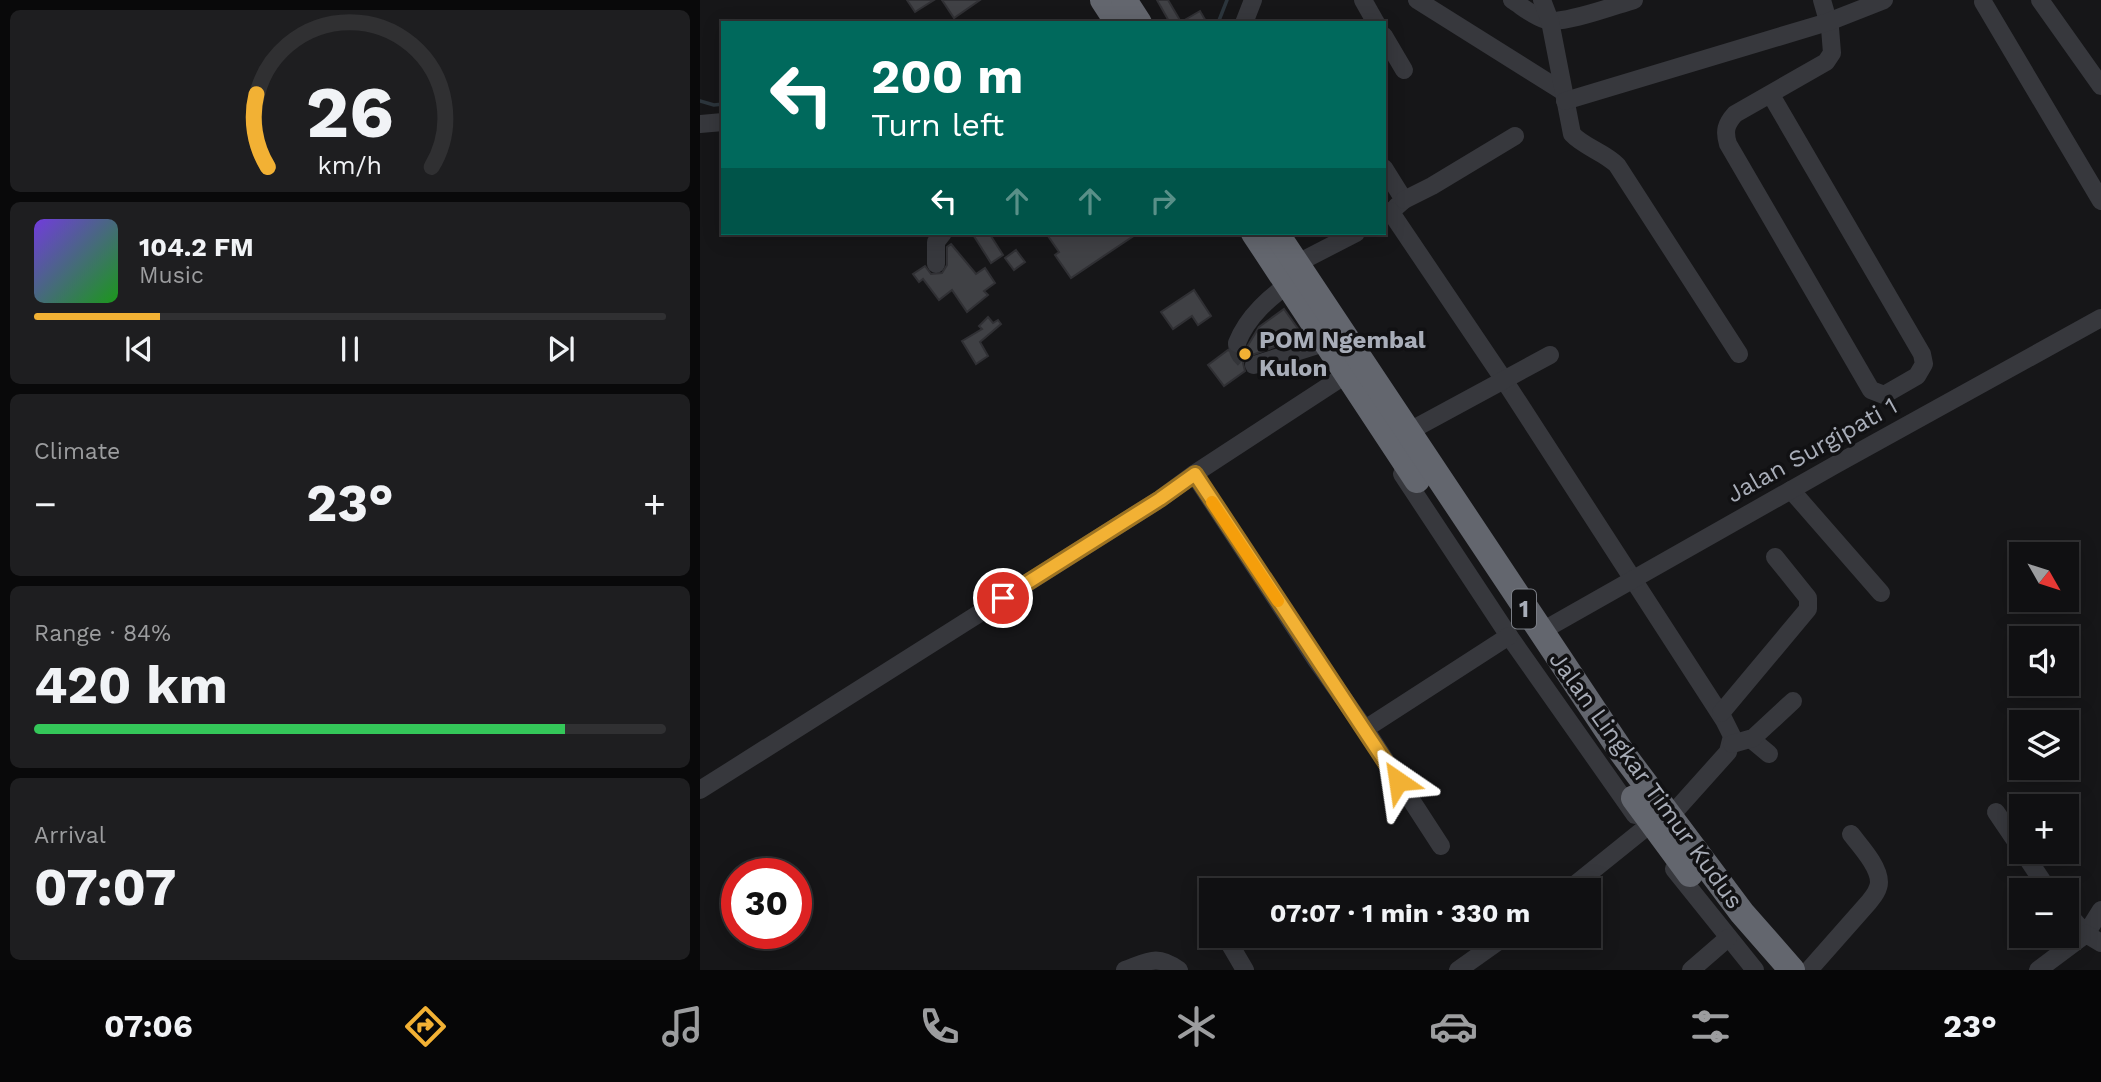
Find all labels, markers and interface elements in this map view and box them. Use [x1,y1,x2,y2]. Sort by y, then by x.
text: 200 m [871,47,1023,105]
icon: left [756,49,847,140]
text: 26 [306,69,394,155]
text: Turn left [871,106,1004,144]
text: km/h [318,151,382,180]
icon: left [925,182,963,220]
icon: ahead [998,182,1036,220]
icon: ahead [1071,182,1109,220]
icon: right [1144,182,1182,220]
text: 104.2 FM [139,232,254,262]
text: Music [139,262,204,289]
place label: POM Ngembal Kulon [1259,326,1426,382]
icon: previous [120,330,158,368]
icon: pause [331,330,369,368]
icon: next [542,330,580,368]
marker: POM Ngembal Kulon [1237,346,1253,362]
street label: Jalan Surgipati 1 [1722,392,1902,508]
text: Climate [34,438,120,465]
text: 23° [306,473,394,534]
text: − [34,482,57,526]
text: + [643,482,666,526]
north arrow [2009,542,2079,612]
map controls [2009,542,2079,948]
pin [973,568,1033,628]
icon: arrive [984,579,1022,617]
road number: 1 [1512,590,1536,628]
text: Range · 84% [34,620,171,647]
button: sound [2009,626,2079,696]
street label: Jalan Lingkar Timur Kudus [1543,646,1749,914]
text: 420 km [34,655,228,716]
button: layers [2009,710,2079,780]
position arrow [1361,744,1435,818]
button: + [2009,794,2079,864]
text: Arrival [34,822,106,849]
text: 07:07 [34,857,176,918]
speed limit sign: 30 [721,858,812,949]
button: − [2009,878,2079,948]
text: 07:07 · 1 min · 330 m [1270,898,1530,928]
icon: directions [401,1002,450,1051]
icon: music [658,1002,707,1051]
icon: phone [915,1002,964,1051]
icon: climate [1172,1002,1221,1051]
icon: car [1429,1002,1478,1051]
icon: filters [1686,1002,1735,1051]
text: 07:06 [104,1007,193,1045]
text: 23° [1943,1007,1997,1045]

